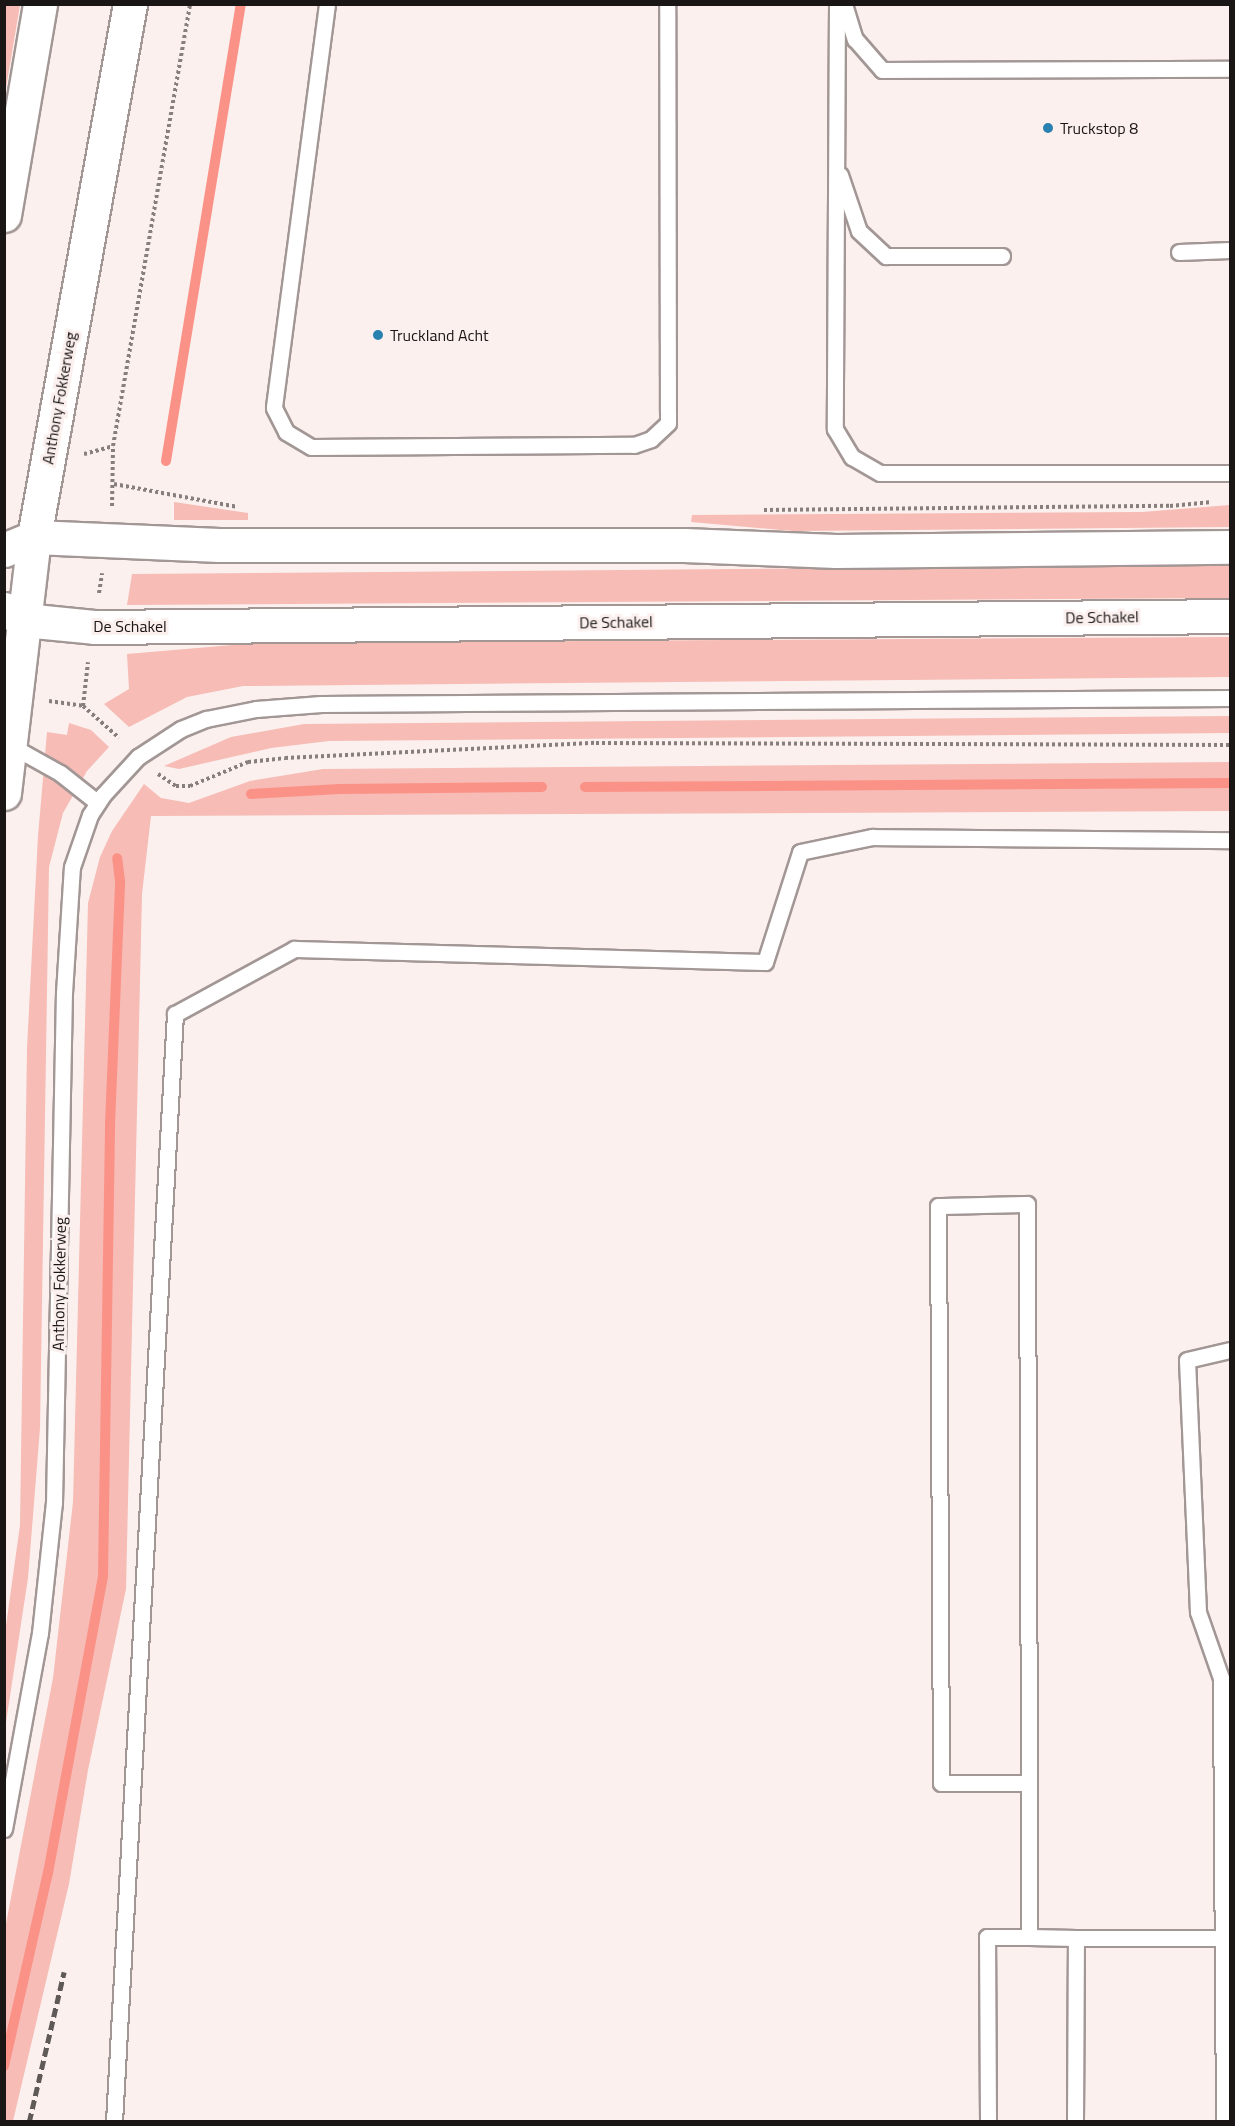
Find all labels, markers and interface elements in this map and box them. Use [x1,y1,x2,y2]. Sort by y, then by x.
place label: Truckstop 8 [1060,118,1138,138]
marker: Truckstop 8 [1041,121,1055,135]
place label: Truckland Acht [390,325,489,345]
marker: Truckland Acht [371,328,385,342]
street label: Anthony Fokkerweg [38,330,80,466]
street label: De Schakel [1065,607,1139,627]
street label: De Schakel [579,612,653,632]
street label: De Schakel [93,616,167,636]
street label: Anthony Fokkerweg [48,1217,70,1351]

